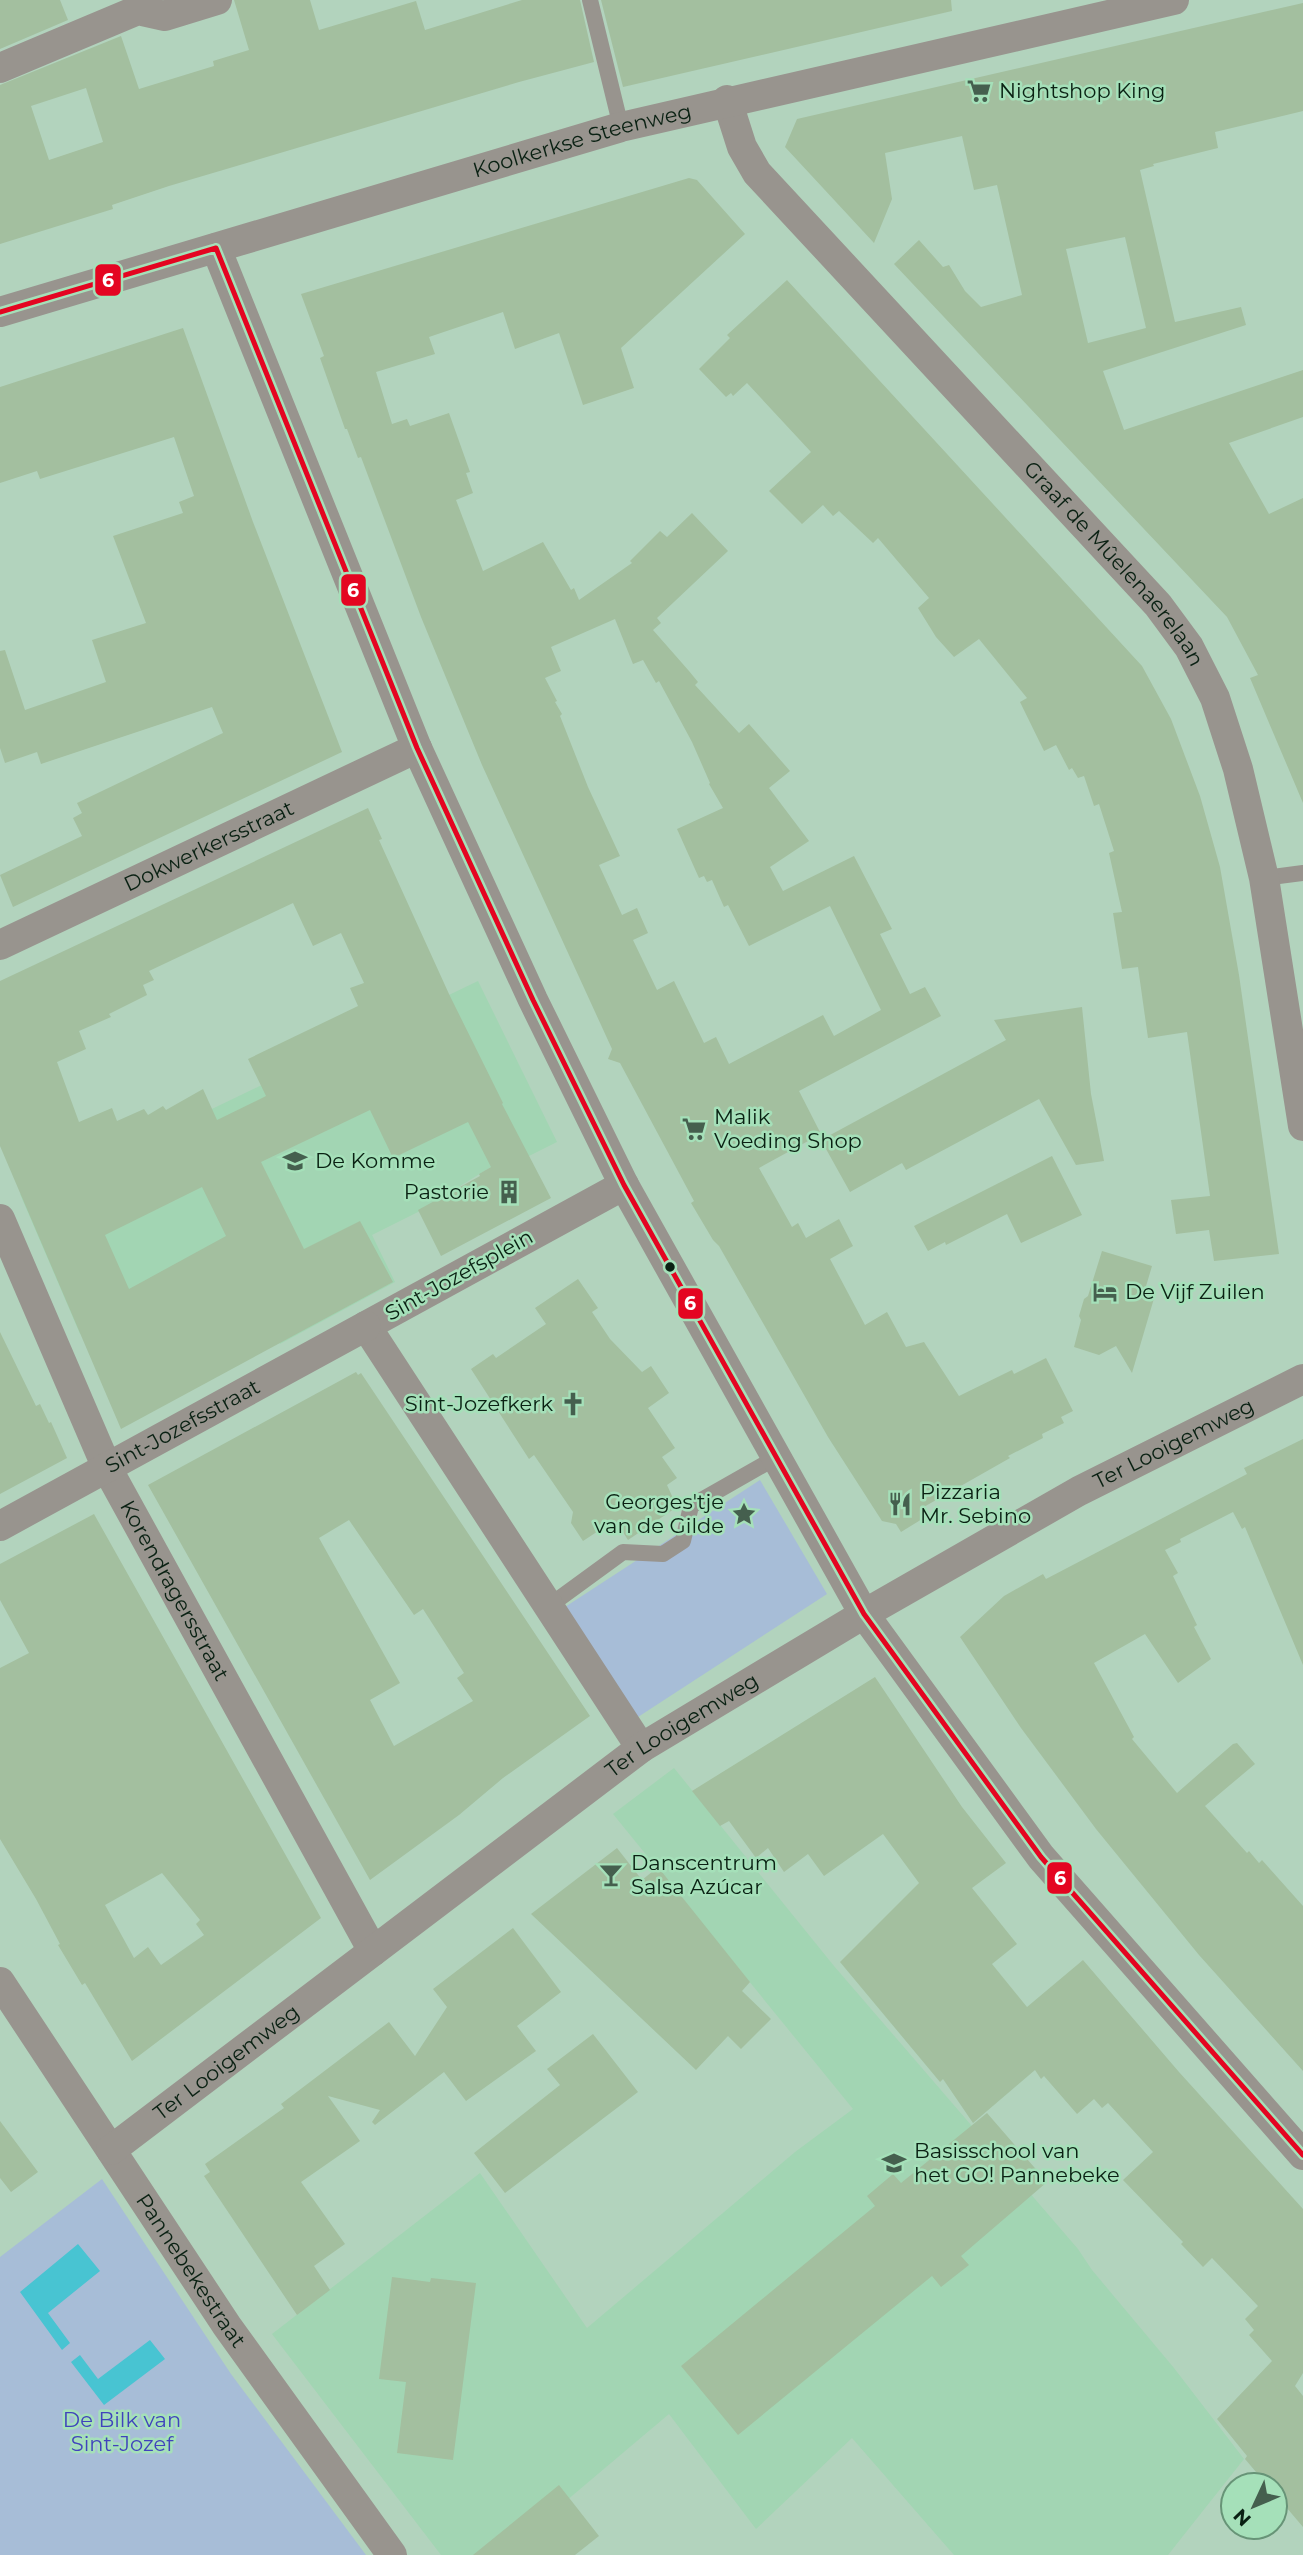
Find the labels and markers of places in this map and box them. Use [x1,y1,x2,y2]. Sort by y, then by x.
supermarket icon: Nightshop King [965,77,993,105]
place label: Nightshop King [999,78,1165,103]
place label: Malik Voeding Shop [714,1104,862,1153]
supermarket icon: Malik Voeding Shop [680,1115,708,1143]
school or university icon: De Komme [281,1147,309,1175]
place label: De Komme [315,1148,435,1173]
building icon: Pastorie [495,1178,523,1206]
place label: Pastorie [404,1179,489,1204]
unlabelled marker [663,1260,677,1274]
hotel icon: De Vijf Zuilen [1091,1278,1119,1306]
place label: De Vijf Zuilen [1125,1279,1265,1304]
church icon: Sint-Jozefkerk [559,1390,587,1418]
place label: Sint-Jozefkerk [405,1391,553,1416]
place label: Pizzaria Mr. Sebino [920,1479,1031,1528]
place label: Georges'tje van de Gilde [594,1489,724,1538]
restaurant icon: Pizzaria Mr. Sebino [886,1490,914,1518]
place icon: Georges'tje van de Gilde [730,1500,758,1528]
place label: Danscentrum Salsa Azúcar [631,1850,777,1899]
bar icon: Danscentrum Salsa Azúcar [597,1861,625,1889]
place label: Basisschool van het GO! Pannebeke [914,2138,1120,2187]
school or university icon: Basisschool van het GO! Pannebeke [880,2149,908,2177]

